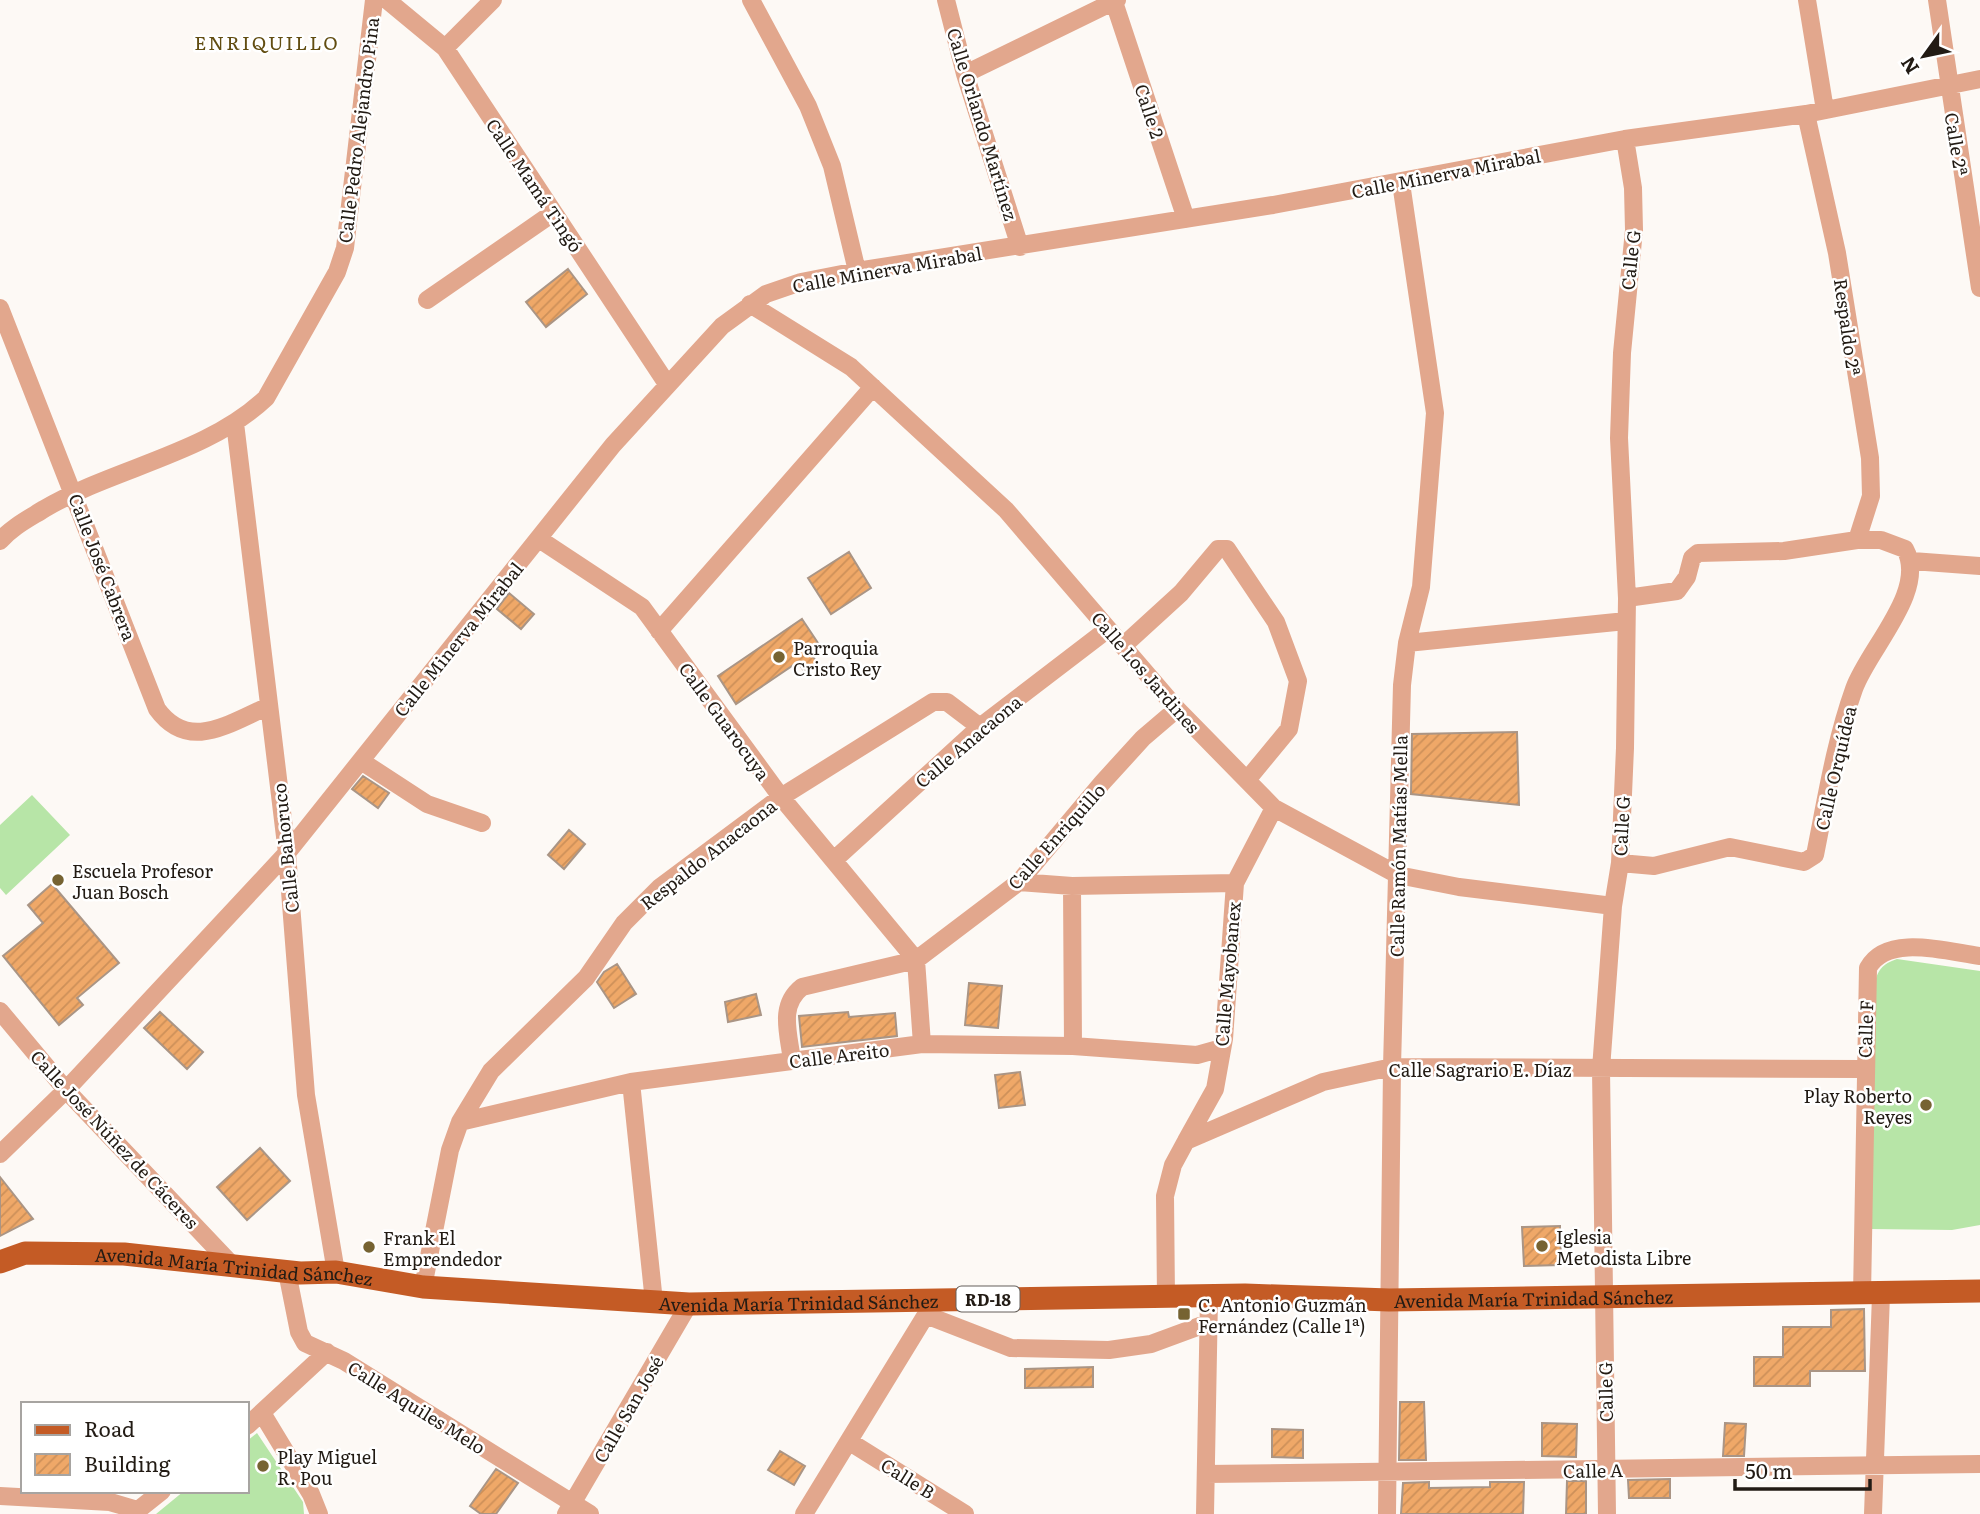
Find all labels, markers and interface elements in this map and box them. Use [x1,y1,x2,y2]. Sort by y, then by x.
street label: Calle Pedro Alejandro Pina [331,15,385,245]
north arrow [1889,21,1959,91]
street label: Calle Orlando Martínez [941,24,1025,224]
district label: ENRIQUILLO [194,28,340,56]
text: N [1893,51,1925,80]
street label: Calle 2 [1128,80,1172,142]
street label: Calle 2ª [1939,110,1975,178]
street label: Calle Mamá Tingó [480,113,590,257]
street label: Calle Minerva Mirabal [1349,141,1543,205]
street label: Calle G [1613,229,1647,291]
street label: Calle Minerva Mirabal [790,239,984,299]
street label: Respaldo 2ª [1828,277,1868,378]
street label: Calle José Cabrera [63,490,144,645]
street label: Calle Minerva Mirabal [387,556,529,722]
street label: Calle Los Jardines [1085,605,1207,739]
place label: Parroquia Cristo Rey [793,634,882,682]
marker: Parroquia Cristo Rey [771,649,787,665]
street label: Calle Guarocuya [673,656,777,786]
street label: Calle Anacaona [909,688,1027,794]
street label: Calle Orquídea [1808,703,1862,833]
street label: Calle Ramón Matías Mella [1383,734,1413,957]
street label: Calle Enriquillo [1001,777,1111,895]
street label: Calle Bahoruco [265,782,305,914]
street label: Respaldo Anacaona [634,792,782,916]
street label: Calle G [1606,795,1636,857]
place label: Escuela Profesor Juan Bosch [72,857,213,905]
marker: Escuela Profesor Juan Bosch [50,872,66,888]
street label: Calle Mayobanex [1207,900,1247,1047]
street label: Calle F [1850,1000,1880,1058]
street label: Calle Areito [787,1035,891,1075]
street label: Calle José Núñez de Cáceres [25,1043,205,1235]
street label: Calle Sagrario E. Díaz [1388,1056,1572,1083]
place label: Play Roberto Reyes [1804,1082,1912,1130]
marker: Play Roberto Reyes [1918,1097,1934,1113]
place label: Iglesia Metodista Libre [1556,1223,1691,1271]
place label: Frank El Emprendedor [383,1224,502,1272]
marker: Iglesia Metodista Libre [1534,1238,1550,1254]
marker: Frank El Emprendedor [361,1239,377,1255]
street label: Avenida María Trinidad Sánchez [95,1240,375,1292]
street label: Avenida María Trinidad Sánchez [1393,1282,1674,1313]
street label: Avenida María Trinidad Sánchez [658,1286,939,1318]
road number: RD-18 [956,1287,1020,1312]
place label: C. Antonio Guzmán Fernández (Calle 1ª) [1198,1291,1367,1339]
marker: C. Antonio Guzmán Fernández (Calle 1ª) [1176,1306,1192,1322]
street label: Calle San José [586,1350,670,1468]
street label: Calle Aquiles Melo [343,1354,491,1460]
street label: Calle G [1591,1362,1619,1422]
legend [21,1402,248,1493]
text: Road [84,1412,135,1443]
place label: Play Miguel R. Pou [277,1443,377,1491]
text: Building [84,1447,171,1478]
scale bar [1735,1448,1870,1492]
street label: Calle B [876,1451,940,1505]
text: 50 m [1745,1454,1792,1485]
street label: Calle A [1563,1456,1623,1484]
marker: Play Miguel R. Pou [255,1458,271,1474]

